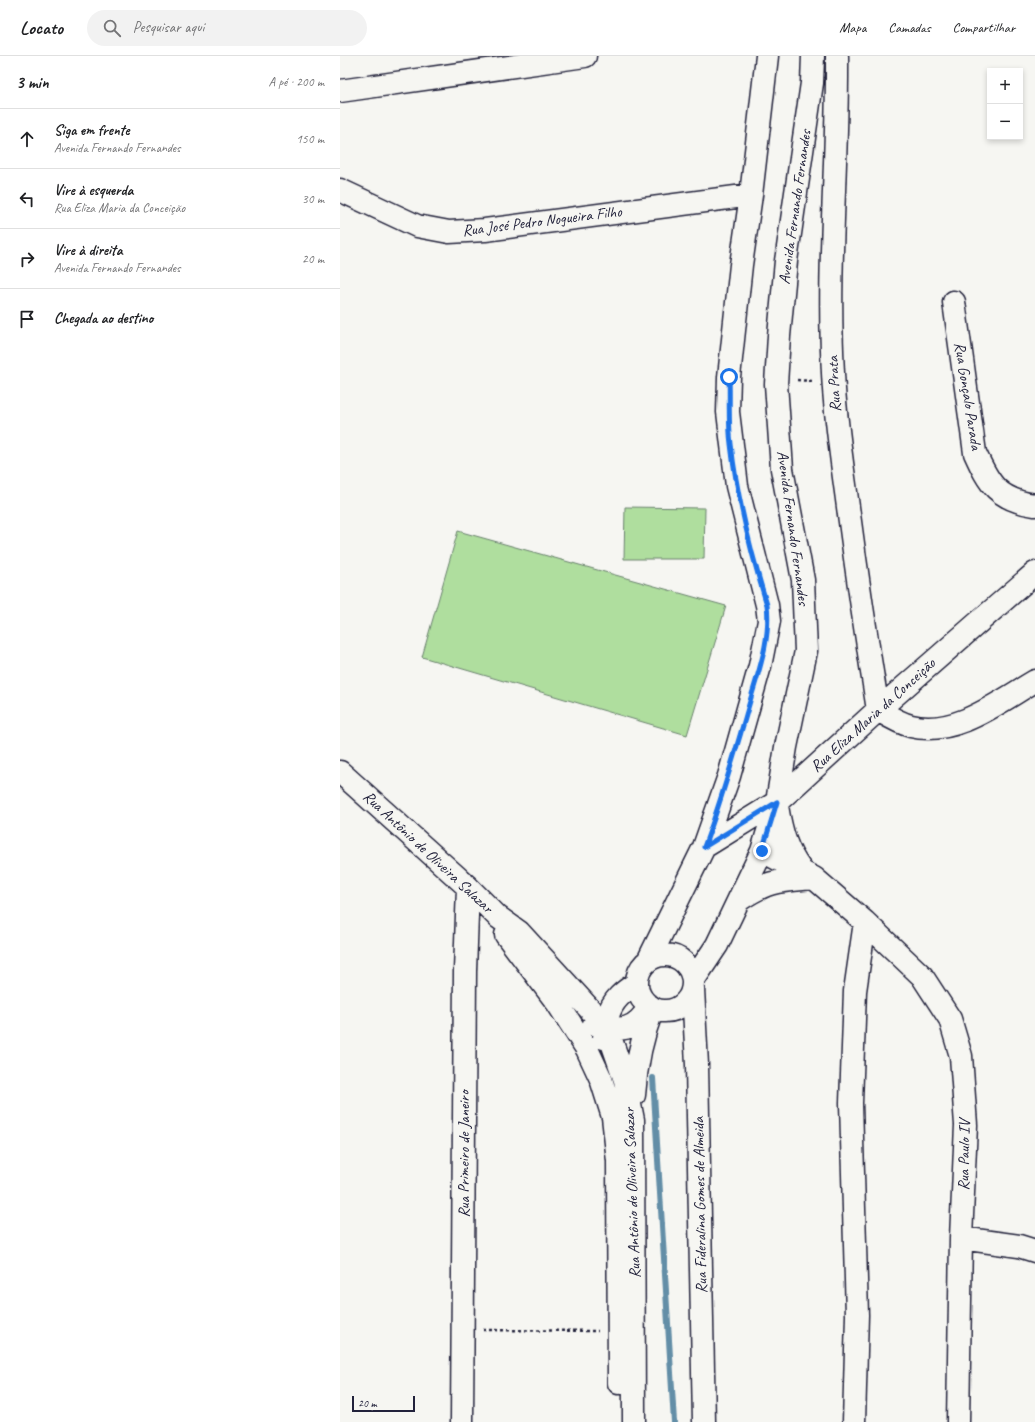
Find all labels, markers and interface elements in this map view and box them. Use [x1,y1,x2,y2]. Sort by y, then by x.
search box [87,10,367,46]
text: Locato [20,16,63,40]
icon: search [101,17,123,39]
text: Pesquisar aqui [133,18,204,37]
text: Mapa [839,19,866,36]
text: Camadas [888,19,931,36]
text: Compartilhar [953,19,1015,36]
map controls [987,68,1023,140]
button: + [987,68,1023,104]
text: 3 min [16,72,49,93]
text: A pé · 200 m [268,74,324,90]
button: − [987,104,1023,140]
text: Siga em frente [54,121,130,140]
street label: Avenida Fernando Fernandes [774,127,816,285]
icon: ahead [16,128,38,150]
text: 150 m [296,131,324,147]
text: Avenida Fernando Fernandes [54,140,181,156]
text: Vire à esquerda [54,181,133,200]
icon: left [16,188,38,210]
text: 30 m [302,191,324,207]
text: Rua Eliza Maria da Conceição [54,200,185,216]
street label: Rua José Pedro Nogueira Filho [461,201,624,241]
text: Vire à direita [54,241,123,260]
icon: right [16,248,38,270]
text: 20 m [302,251,324,267]
text: Avenida Fernando Fernandes [54,260,181,276]
icon: arrive [16,308,38,330]
text: Chegada ao destino [54,309,153,328]
street label: Rua Gonçalo Parada [950,341,987,453]
street label: Rua Prata [822,354,845,413]
route start [720,368,738,386]
street label: Avenida Fernando Fernandes [772,450,814,608]
street label: Rua Eliza Maria da Conceição [806,653,941,776]
street label: Rua Antônio de Oliveira Salazar [359,787,498,918]
route end [753,842,771,860]
street label: Rua Primeiro de Janeiro [454,1088,474,1218]
street label: Rua Antônio de Oliveira Salazar [619,1106,645,1279]
street label: Rua Fideralina Gomes de Almeida [688,1116,712,1293]
street label: Rua Paulo IV [953,1116,975,1190]
scale bar [352,1394,415,1413]
text: 20 m [358,1396,377,1410]

